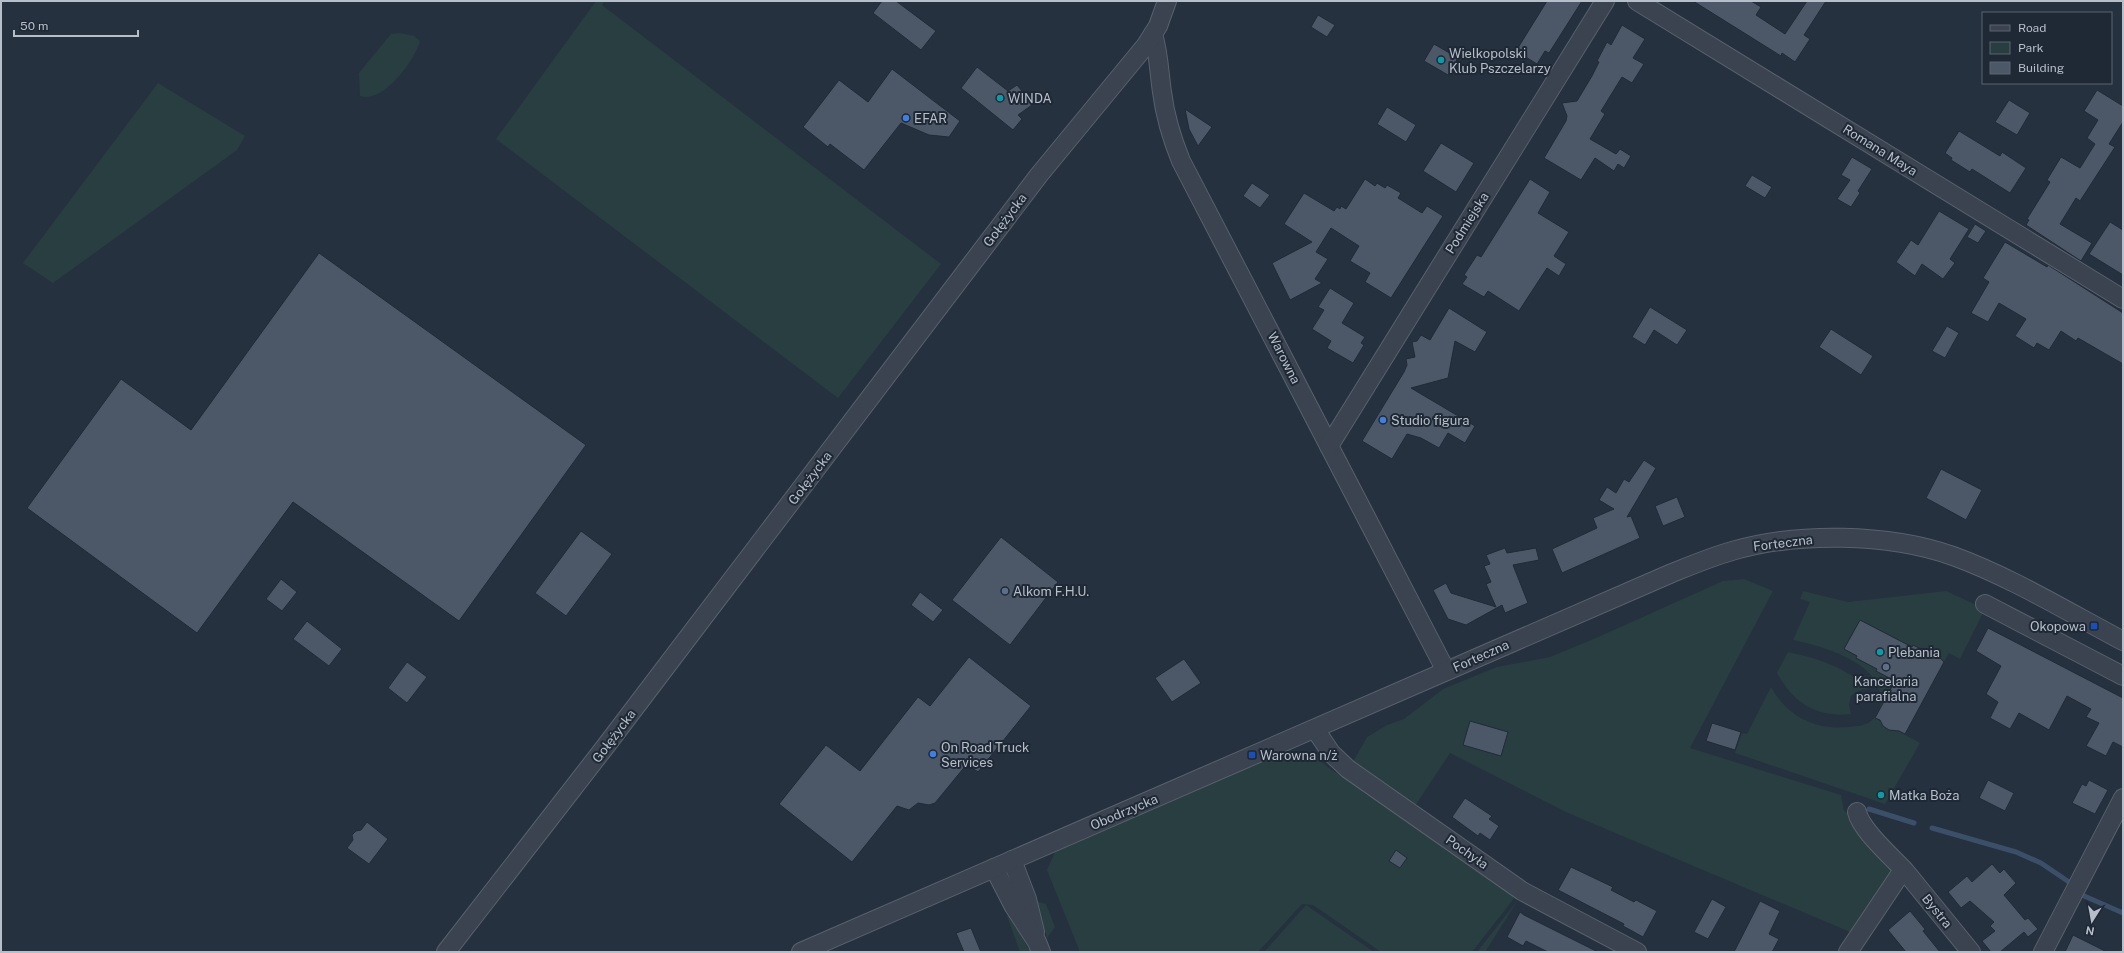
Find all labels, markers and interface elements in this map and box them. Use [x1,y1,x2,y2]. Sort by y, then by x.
scale bar [14,12,138,38]
legend [1982,12,2112,84]
text: 50 m [20,19,48,33]
text: Road [2018,21,2046,35]
text: Park [2018,41,2044,55]
place label: Wielkopolski Klub Pszczelarzy [1449,46,1551,76]
marker: Wielkopolski Klub Pszczelarzy [1436,55,1446,65]
text: Building [2018,61,2064,75]
place label: WINDA [1008,91,1052,106]
marker: WINDA [995,93,1005,103]
place label: EFAR [914,111,947,126]
marker: EFAR [901,113,911,123]
street label: Romana Maya [1840,121,1920,179]
street label: Gołężycka [980,190,1030,250]
street label: Podmiejska [1442,190,1492,256]
street label: Warowna [1265,330,1303,386]
place label: Studio figura [1391,413,1469,428]
marker: Studio figura [1378,415,1388,425]
street label: Gołężycka [785,448,835,508]
street label: Forteczna [1752,532,1814,554]
place label: Alkom F.H.U. [1013,584,1089,599]
marker: Alkom F.H.U. [1000,586,1010,596]
place label: Okopowa [2030,619,2086,634]
marker: Okopowa [2089,621,2099,631]
street label: Forteczna [1451,637,1511,675]
place label: Plebania [1888,645,1940,660]
marker: Plebania [1875,647,1885,657]
marker: Kancelaria parafialna [1881,662,1891,672]
place label: Kancelaria parafialna [1854,674,1918,704]
street label: Gołężycka [589,706,639,766]
place label: On Road Truck Services [941,740,1029,770]
place label: Warowna n/ż [1260,748,1338,763]
marker: On Road Truck Services [928,749,938,759]
marker: Warowna n/ż [1247,750,1257,760]
place label: Matka Boża [1889,788,1959,803]
marker: Matka Boża [1876,790,1886,800]
street label: Obodrzycka [1088,791,1160,833]
street label: Pochyła [1443,832,1491,872]
street label: Bystra [1919,891,1955,931]
north arrow [2072,901,2112,941]
text: N [2085,924,2095,938]

